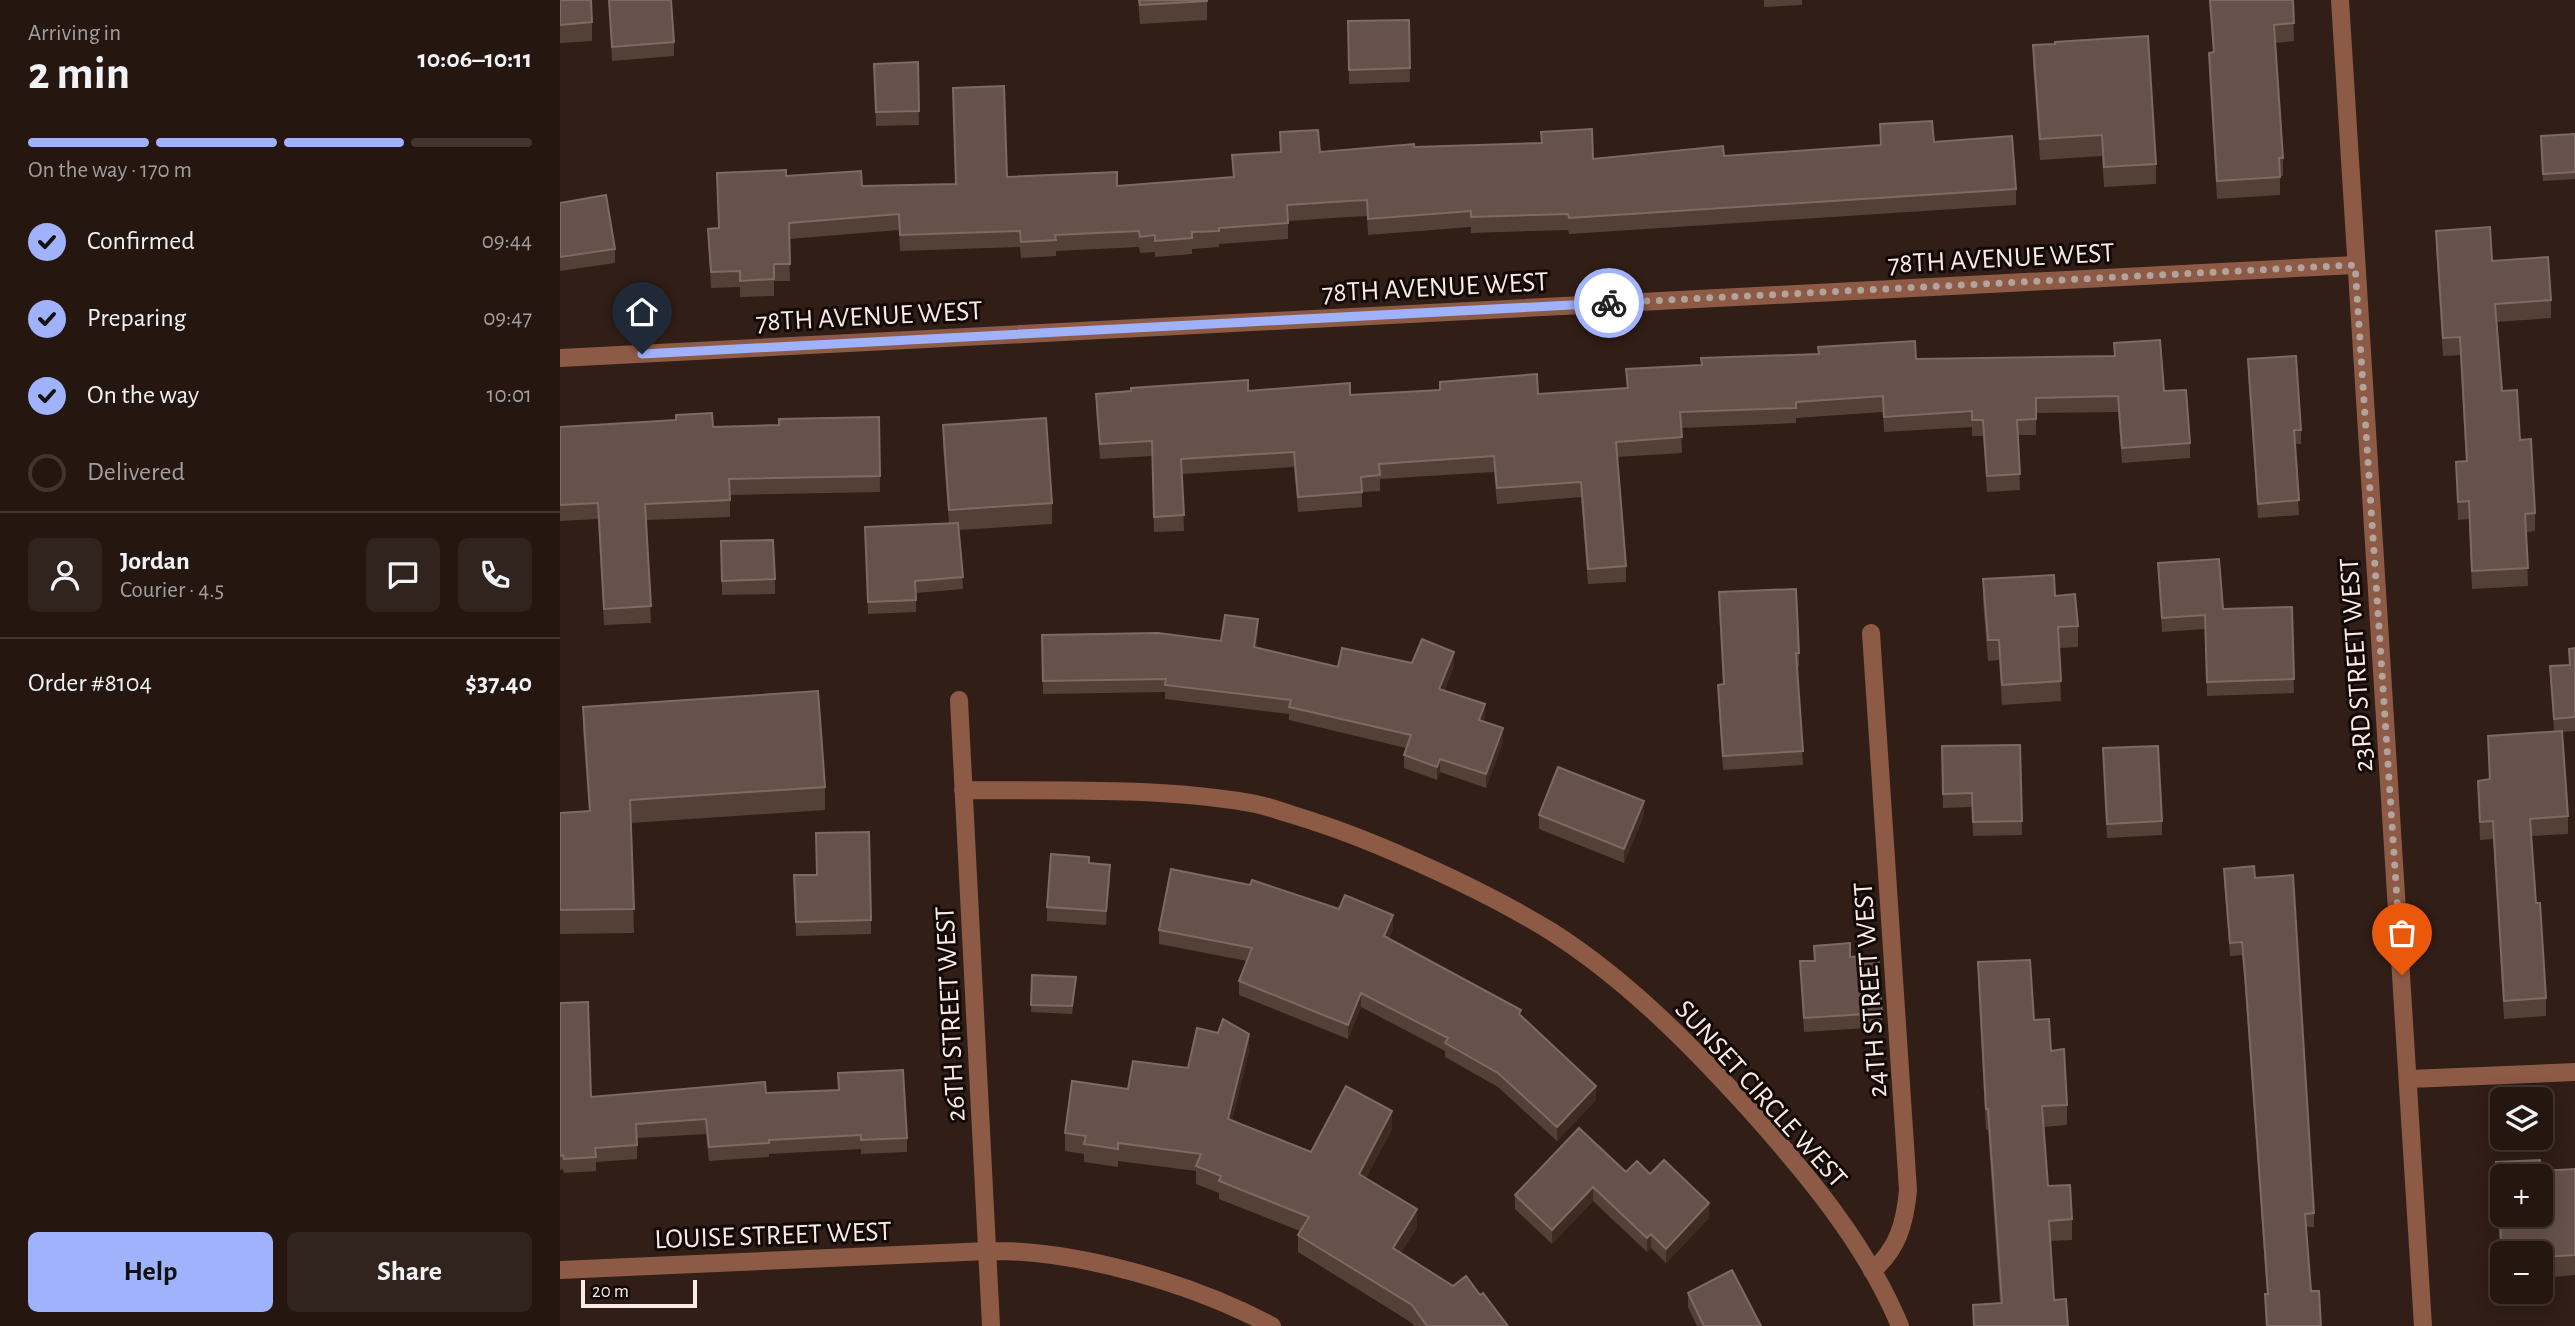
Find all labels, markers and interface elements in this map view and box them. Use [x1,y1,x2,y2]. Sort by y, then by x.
text: Arriving in [28,22,121,45]
text: 10:06–10:11 [417,46,532,72]
text: 2 min [28,51,130,97]
text: On the way · 170 m [28,159,192,182]
icon: check [28,223,66,261]
text: Confirmed [87,228,195,254]
text: 09:44 [482,230,532,253]
street label: 78TH AVENUE WEST [1887,239,2115,279]
street label: 78TH AVENUE WEST [1321,268,1549,308]
courier [1574,268,1644,338]
pin [612,282,672,354]
icon: bike [1590,284,1628,322]
icon: home [623,293,661,331]
street label: 78TH AVENUE WEST [755,297,983,337]
icon: check [28,300,66,338]
text: Preparing [87,305,186,331]
text: 09:47 [483,307,532,330]
icon: check [28,377,66,415]
text: On the way [87,382,199,408]
text: 10:01 [487,384,532,407]
text: Delivered [87,459,185,485]
button: person [28,538,102,612]
button: chat [366,538,440,612]
button: phone [458,538,532,612]
text: Jordan [120,548,190,574]
street label: 23RD STREET WEST [2336,556,2378,773]
text: Courier · 4.5 [120,579,224,602]
text: Order #8104 [28,670,152,696]
text: $37.40 [465,670,532,696]
street label: 24TH STREET WEST [1849,881,1892,1099]
pin [2372,903,2432,975]
street label: 26TH STREET WEST [931,905,971,1122]
icon: bag [2383,914,2421,952]
street label: SUNSET CIRCLE WEST [1669,995,1852,1194]
map controls [2490,1087,2553,1304]
button: layers [2490,1087,2553,1150]
button: + [2490,1164,2553,1227]
street label: LOUISE STREET WEST [654,1218,892,1254]
button: Help [28,1232,273,1312]
button: Share [287,1232,532,1312]
button: − [2490,1241,2553,1304]
scale bar [581,1277,696,1309]
text: 20 m [592,1282,629,1301]

